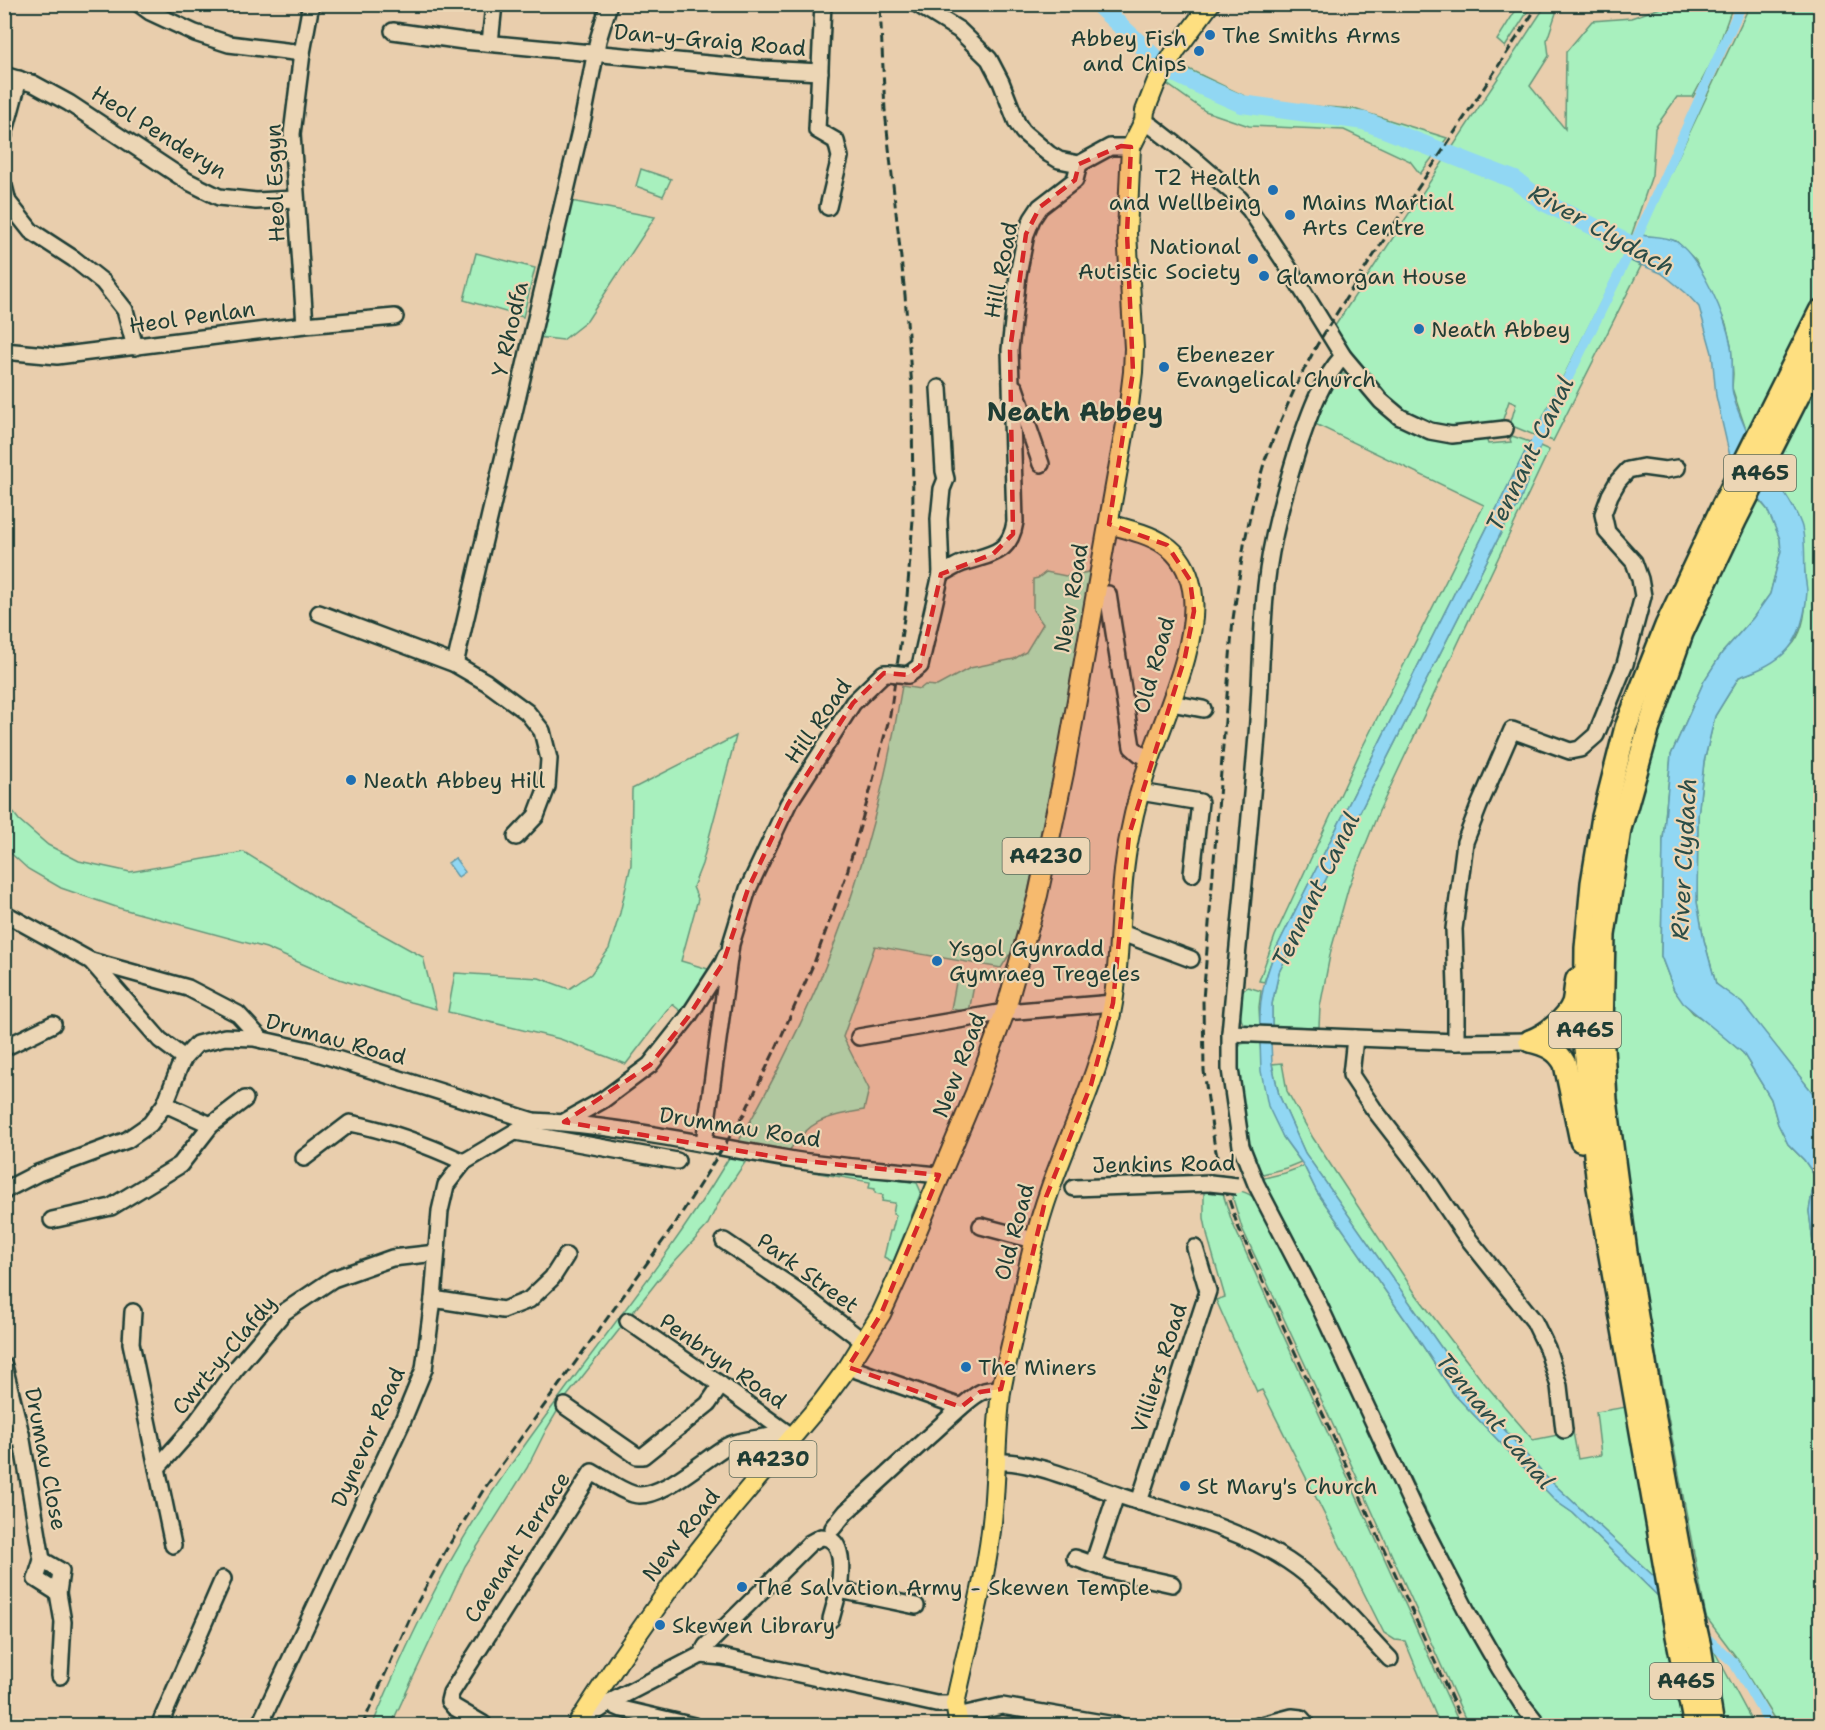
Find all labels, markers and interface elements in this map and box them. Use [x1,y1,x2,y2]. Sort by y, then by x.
street label: Dan-y-Graig Road [613,17,807,63]
place label: The Smiths Arms [1222,21,1401,50]
place label: Abbey Fish and Chips [1071,24,1187,78]
marker: The Smiths Arms [1203,28,1217,42]
marker: Abbey Fish and Chips [1192,44,1206,58]
street label: Heol Penderyn [86,79,232,185]
street label: Heol Esgyn [258,123,292,243]
place label: T2 Health and Wellbeing [1109,163,1261,217]
water label: River Clydach [1523,177,1681,283]
marker: T2 Health and Wellbeing [1266,183,1280,197]
place label: Mains Martial Arts Centre [1302,188,1454,242]
marker: Mains Martial Arts Centre [1283,208,1297,222]
street label: Hill Road [977,219,1025,321]
place label: National Autistic Society [1078,232,1241,286]
marker: National Autistic Society [1246,252,1260,266]
place label: Glamorgan House [1276,262,1467,291]
marker: Glamorgan House [1257,269,1271,283]
street label: Y Rhodfa [485,278,535,379]
street label: Heol Penlan [127,294,257,340]
place label: Neath Abbey [1431,315,1570,344]
marker: Neath Abbey [1412,322,1426,336]
place label: Ebenezer Evangelical Church [1176,340,1376,394]
marker: Ebenezer Evangelical Church [1157,360,1171,374]
water label: Tennant Canal [1478,371,1582,537]
district label: Neath Abbey [987,394,1163,429]
road number: A465 [1724,455,1796,491]
street label: New Road [1047,541,1095,655]
street label: Old Road [1126,613,1182,717]
street label: Hill Road [778,673,858,769]
place label: Neath Abbey Hill [363,766,545,795]
marker: Neath Abbey Hill [344,773,358,787]
water label: River Clydach [1664,777,1704,941]
water label: Tennant Canal [1264,807,1368,973]
road number: A4230 [1002,838,1090,874]
place label: Ysgol Gynradd Gymraeg Tregeles [949,934,1141,988]
marker: Ysgol Gynradd Gymraeg Tregeles [930,954,944,968]
street label: Drumau Road [262,1006,410,1072]
street label: New Road [926,1008,992,1122]
road number: A465 [1549,1012,1621,1048]
street label: Drummau Road [657,1100,823,1154]
street label: Jenkins Road [1092,1148,1236,1180]
street label: Old Road [987,1180,1041,1284]
street label: Park Street [751,1226,865,1320]
street label: Cwrt-y-Clafdy [166,1289,282,1421]
street label: Villiers Road [1124,1299,1194,1437]
street label: Penbryn Road [654,1306,792,1416]
water label: Tennant Canal [1428,1346,1562,1496]
place label: The Miners [978,1353,1097,1382]
marker: The Miners [959,1360,973,1374]
street label: Dynevor Road [324,1362,412,1512]
street label: Drumau Close [18,1385,74,1533]
road number: A4230 [730,1441,816,1477]
street label: Caenant Terrace [457,1466,577,1628]
place label: St Mary's Church [1197,1472,1378,1501]
marker: St Mary's Church [1178,1479,1192,1493]
street label: New Road [636,1483,726,1587]
place label: The Salvation Army - Skewen Temple [754,1573,1150,1602]
marker: The Salvation Army - Skewen Temple [735,1580,749,1594]
place label: Skewen Library [672,1611,835,1640]
marker: Skewen Library [653,1618,667,1632]
road number: A465 [1650,1663,1722,1699]

